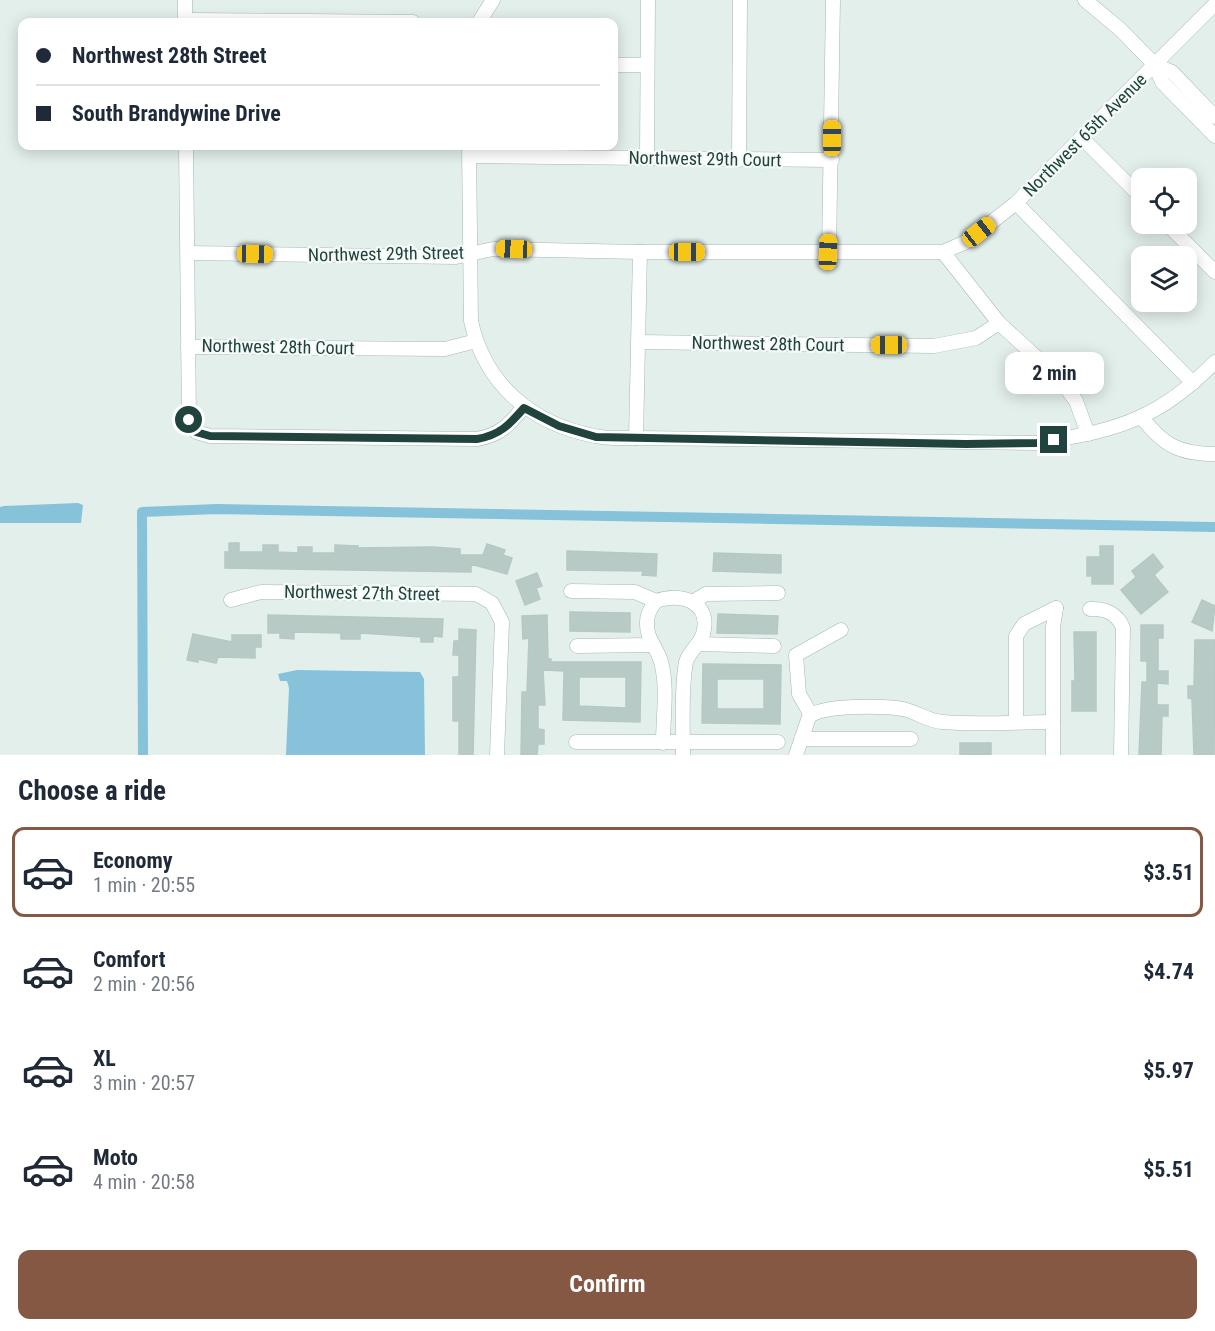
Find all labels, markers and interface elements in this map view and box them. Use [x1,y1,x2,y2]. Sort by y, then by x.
text: Northwest 28th Street [72,43,266,68]
street label: Northwest 65th Avenue [1019,69,1151,201]
text: South Brandywine Drive [72,101,281,126]
car [823,120,841,156]
street label: Northwest 29th Court [628,147,782,170]
map controls [1131,168,1197,312]
button: locate [1131,168,1197,234]
car [959,214,999,250]
car [818,234,838,270]
car [496,239,532,259]
street label: Northwest 29th Street [308,242,464,265]
car [669,243,705,261]
car [237,245,273,263]
button: layers [1131,246,1197,312]
street label: Northwest 28th Court [691,332,845,355]
street label: Northwest 28th Court [201,335,355,358]
car [871,336,907,354]
callout: 2 min [1004,353,1104,395]
text: 2 min [1032,361,1077,385]
route start [175,406,202,433]
route end [1040,426,1067,453]
street label: Northwest 27th Street [284,581,440,604]
text: Choose a ride [18,775,166,807]
icon: car [21,845,75,899]
text: Economy [93,848,173,873]
text: $3.51 [1143,860,1194,885]
text: 1 min · 20:55 [93,873,195,897]
icon: car [21,944,75,998]
text: Comfort [93,947,166,972]
text: $4.74 [1143,959,1194,984]
text: 2 min · 20:56 [93,972,195,996]
icon: car [21,1043,75,1097]
text: XL [93,1046,116,1071]
text: $5.97 [1143,1058,1194,1083]
text: 3 min · 20:57 [93,1071,195,1095]
icon: car [21,1142,75,1196]
text: Moto [93,1145,138,1170]
text: $5.51 [1143,1157,1194,1182]
text: 4 min · 20:58 [93,1170,195,1194]
button: Confirm [18,1250,1197,1319]

